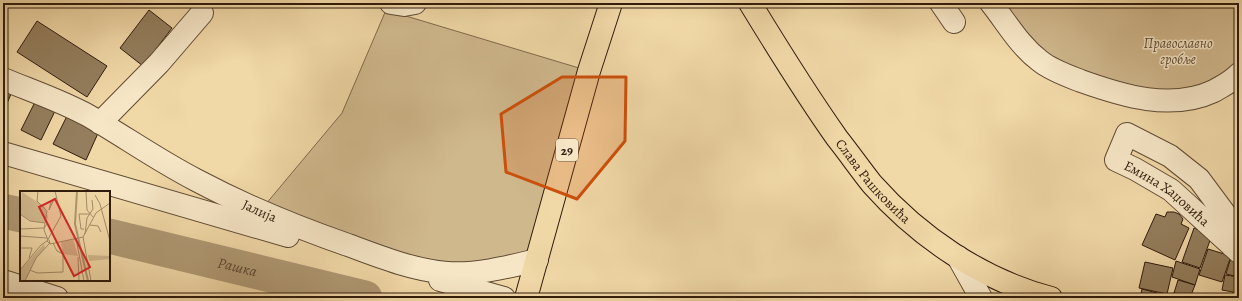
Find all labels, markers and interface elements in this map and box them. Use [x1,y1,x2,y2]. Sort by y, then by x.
park label: Православно гробље [1143,34,1213,69]
street label: Слава Рашковића [831,135,915,228]
road number: 29 [556,139,578,161]
street label: Емина Хаџовића [1121,156,1214,231]
inset map [20,191,110,281]
street label: Јалија [239,195,280,227]
water label: Рашка [216,253,259,281]

